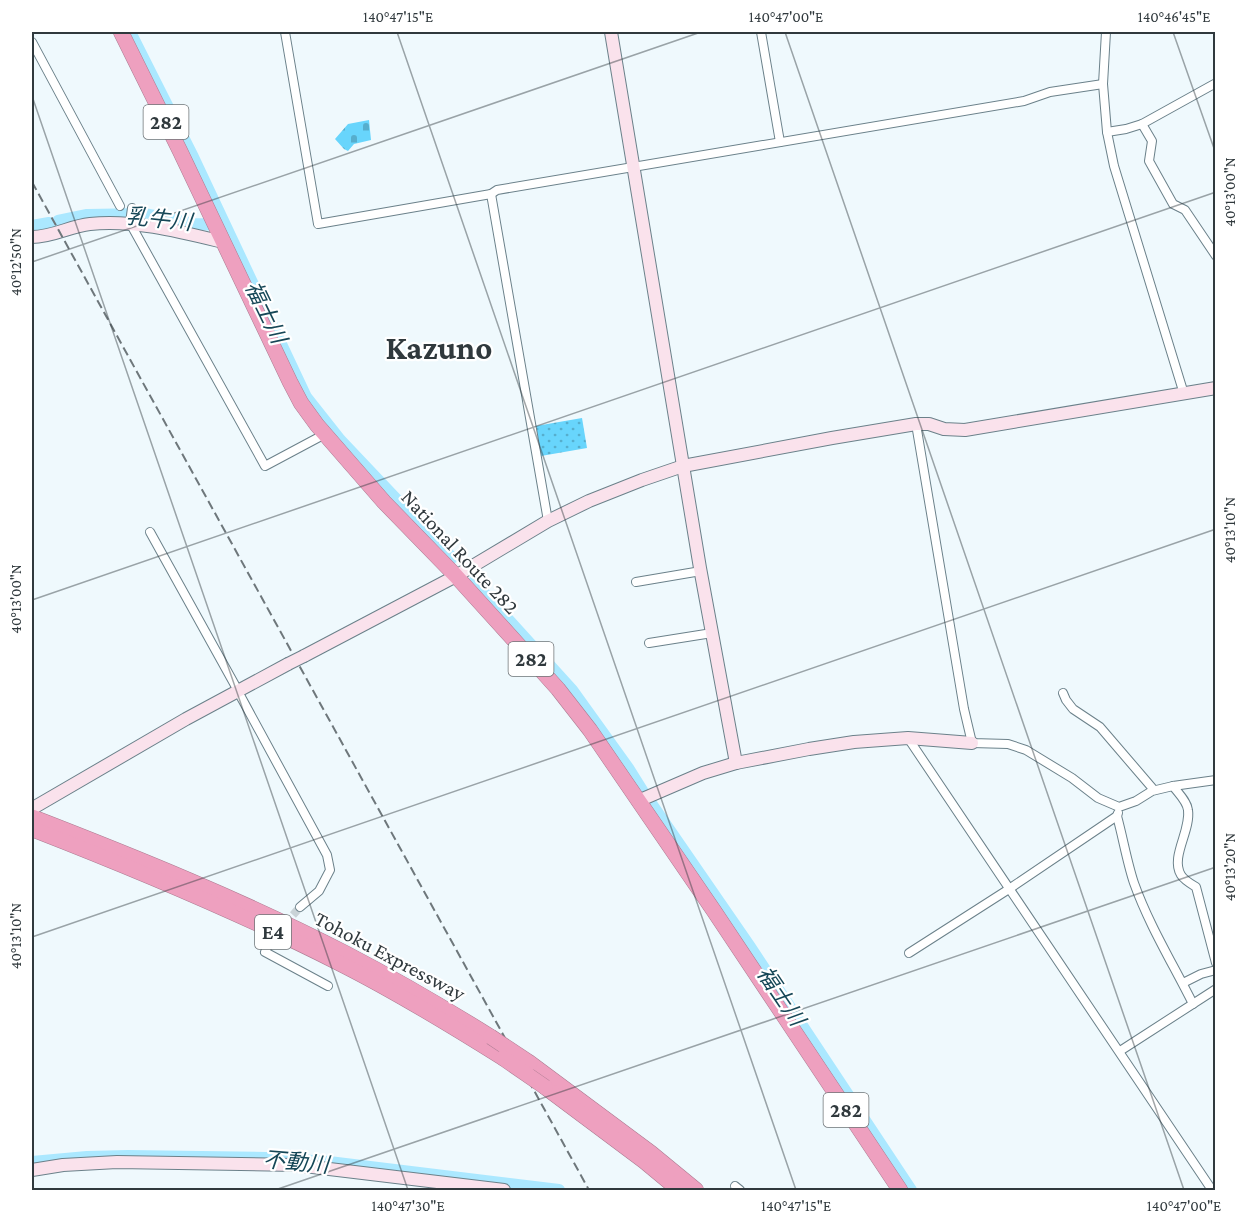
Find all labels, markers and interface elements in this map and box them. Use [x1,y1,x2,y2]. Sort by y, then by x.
text: 140°47'15"E [363,9,433,25]
text: 140°47'00"E [749,9,823,25]
text: 140°46'45"E [1138,9,1210,25]
road number: 282 [144,105,188,139]
text: 40°13'00"N [1222,157,1238,227]
water label: 乳牛川 [125,203,195,235]
text: 40°12'50"N [8,228,24,296]
water label: 福士川 [240,277,293,349]
district label: Kazuno [386,329,492,366]
street label: National Route 282 [396,485,524,619]
text: 40°13'10"N [1222,497,1238,563]
text: 40°13'00"N [8,564,24,634]
road number: 282 [508,642,554,676]
text: 40°13'20"N [1222,833,1238,901]
text: 40°13'10"N [8,903,24,969]
street label: Tohoku Expressway [311,906,470,1006]
road number: E4 [255,915,291,949]
water label: 福士川 [752,962,811,1032]
road number: 282 [824,1093,868,1127]
water label: 不動川 [262,1147,332,1178]
text: 140°47'30"E [371,1198,445,1214]
text: 140°47'15"E [761,1198,831,1214]
text: 140°47'00"E [1147,1198,1221,1214]

